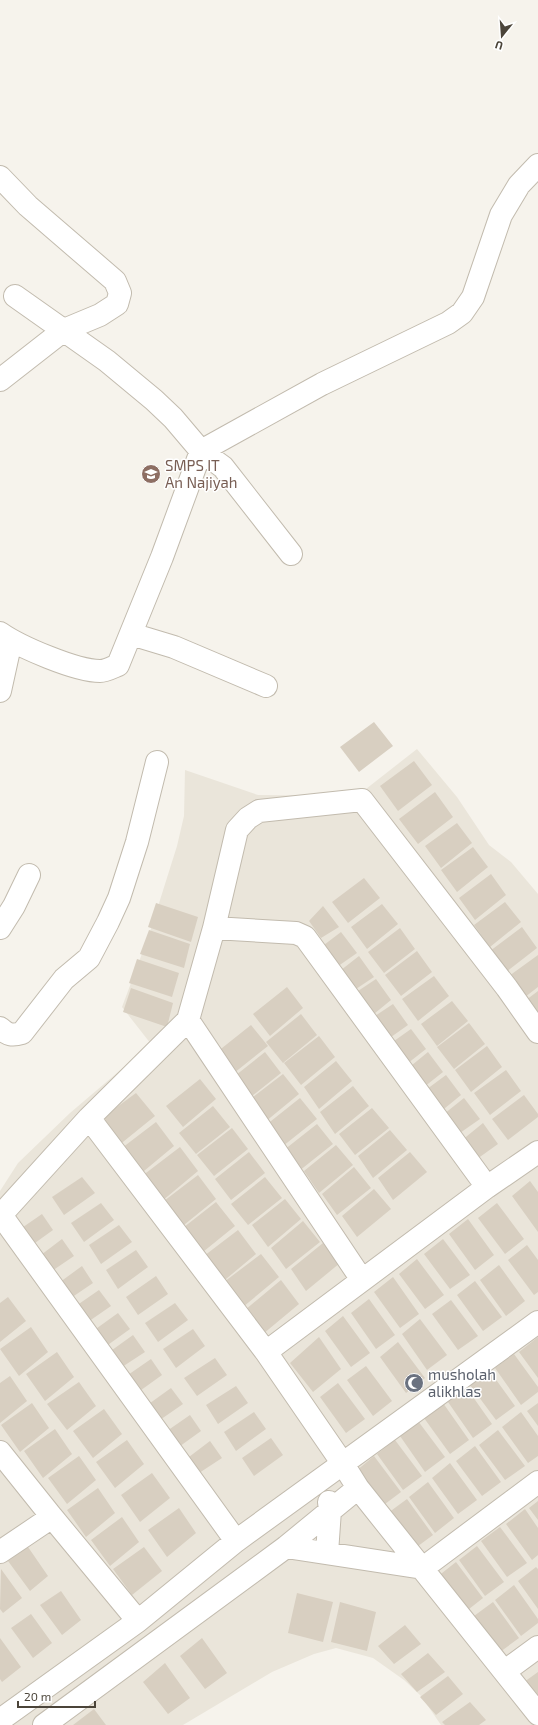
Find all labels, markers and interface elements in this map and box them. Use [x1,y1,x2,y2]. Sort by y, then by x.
north arrow [482,16,522,56]
text: U [493,39,504,53]
place label: SMPS IT An Najiyah [165,456,237,492]
school or university icon: SMPS IT An Najiyah [140,463,162,485]
place label: musholah alikhlas [428,1365,496,1400]
mosque icon: musholah alikhlas [403,1372,425,1394]
scale bar [18,1683,95,1709]
text: 20 m [24,1689,51,1703]

